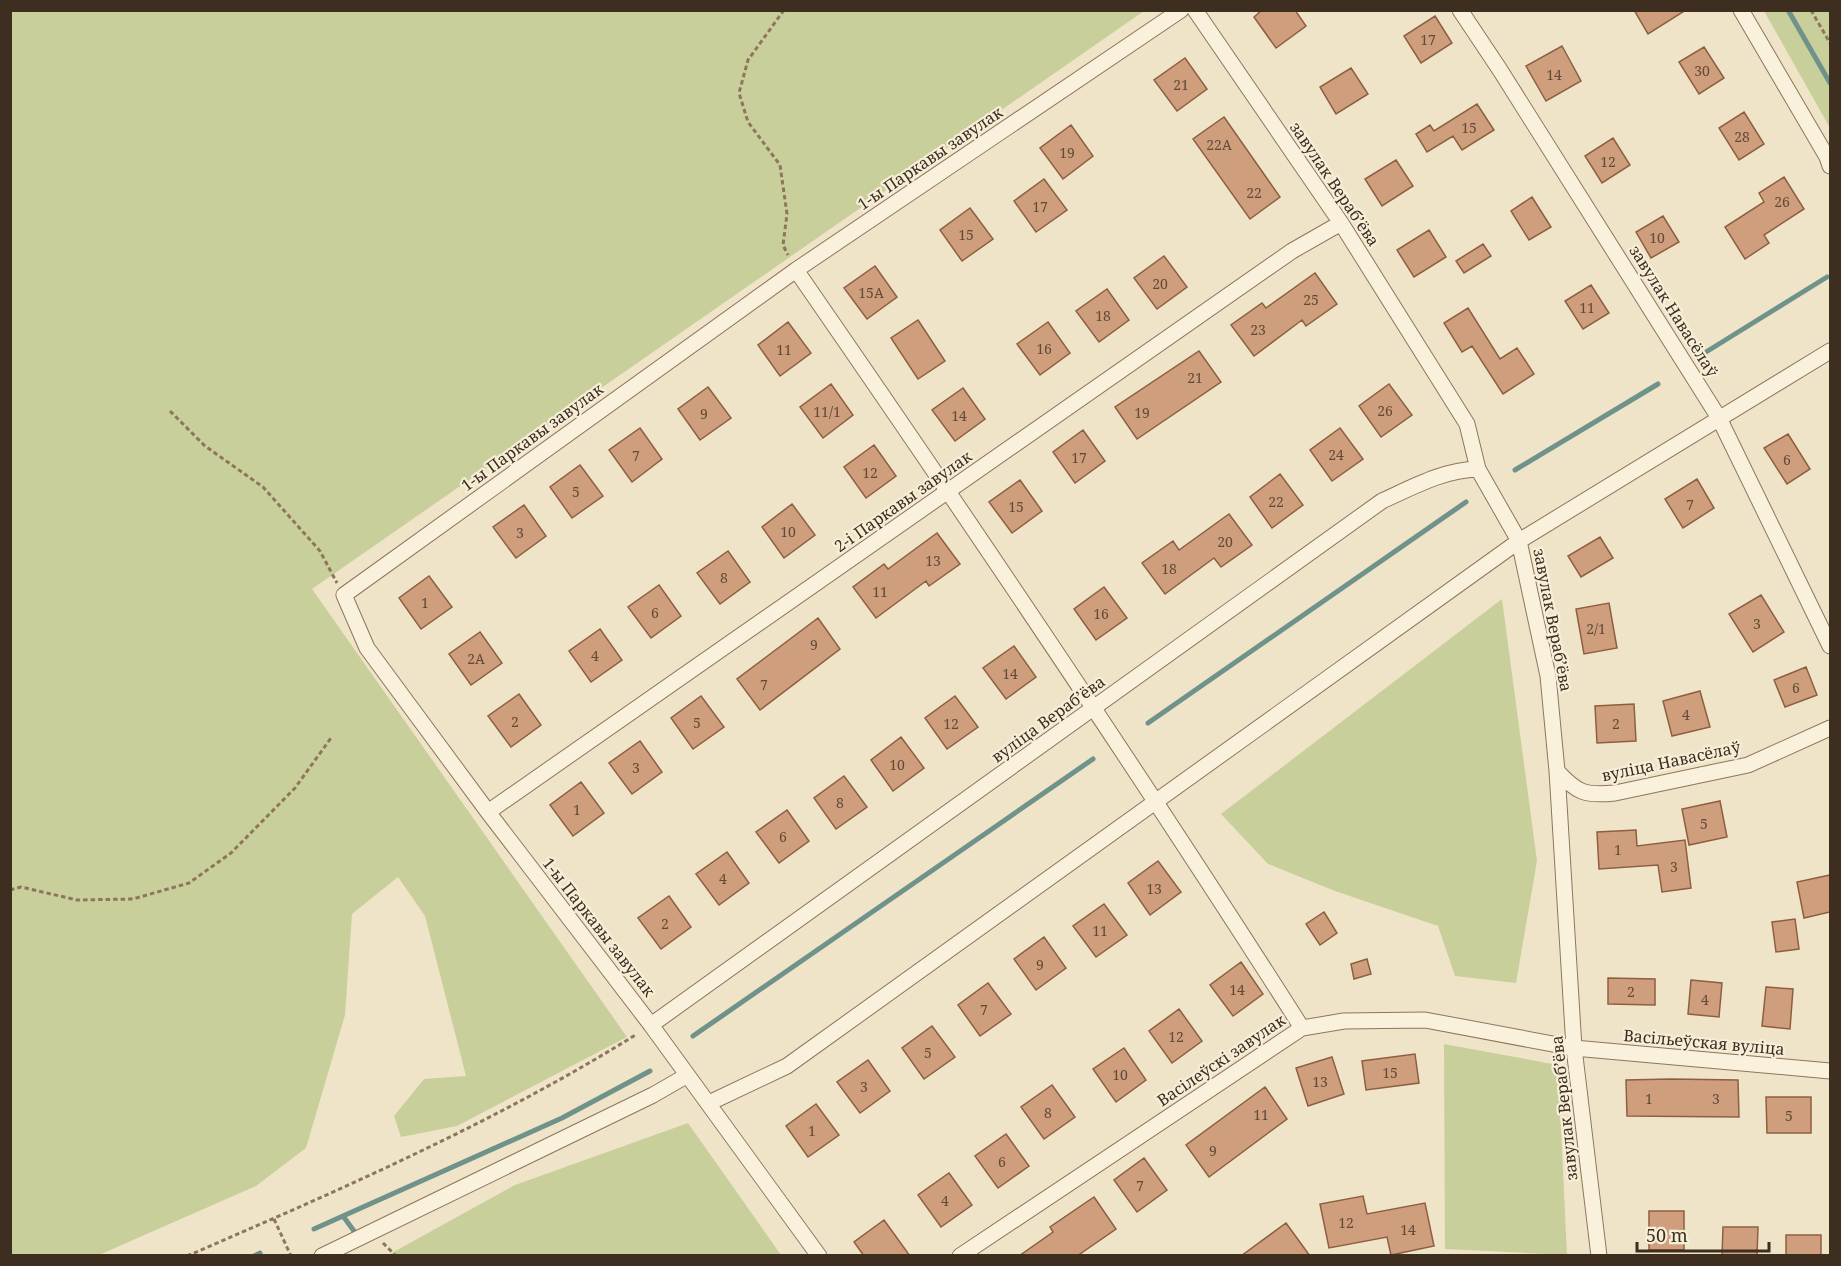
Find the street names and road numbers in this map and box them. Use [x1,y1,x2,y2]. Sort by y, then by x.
street label: 1-ы Паркавы завулак [853,101,1007,215]
street label: завулак Верабʼёва [1285,118,1385,250]
street label: завулак Навасёлаў [1625,241,1724,382]
street label: 1-ы Паркавы завулак [456,378,608,496]
street label: 2-і Паркавы завулак [830,445,977,557]
street label: завулак Верабʼёва [1528,547,1578,693]
street label: вуліца Верабʼёва [987,670,1109,768]
street label: вуліца Навасёлаў [1600,735,1743,786]
street label: 1-ы Паркавы завулак [538,853,661,1002]
street label: Васілеўскі завулак [1152,1008,1290,1111]
street label: Васільеўская вуліца [1622,1024,1786,1060]
street label: завулак Верабʼёва [1545,1035,1583,1181]

